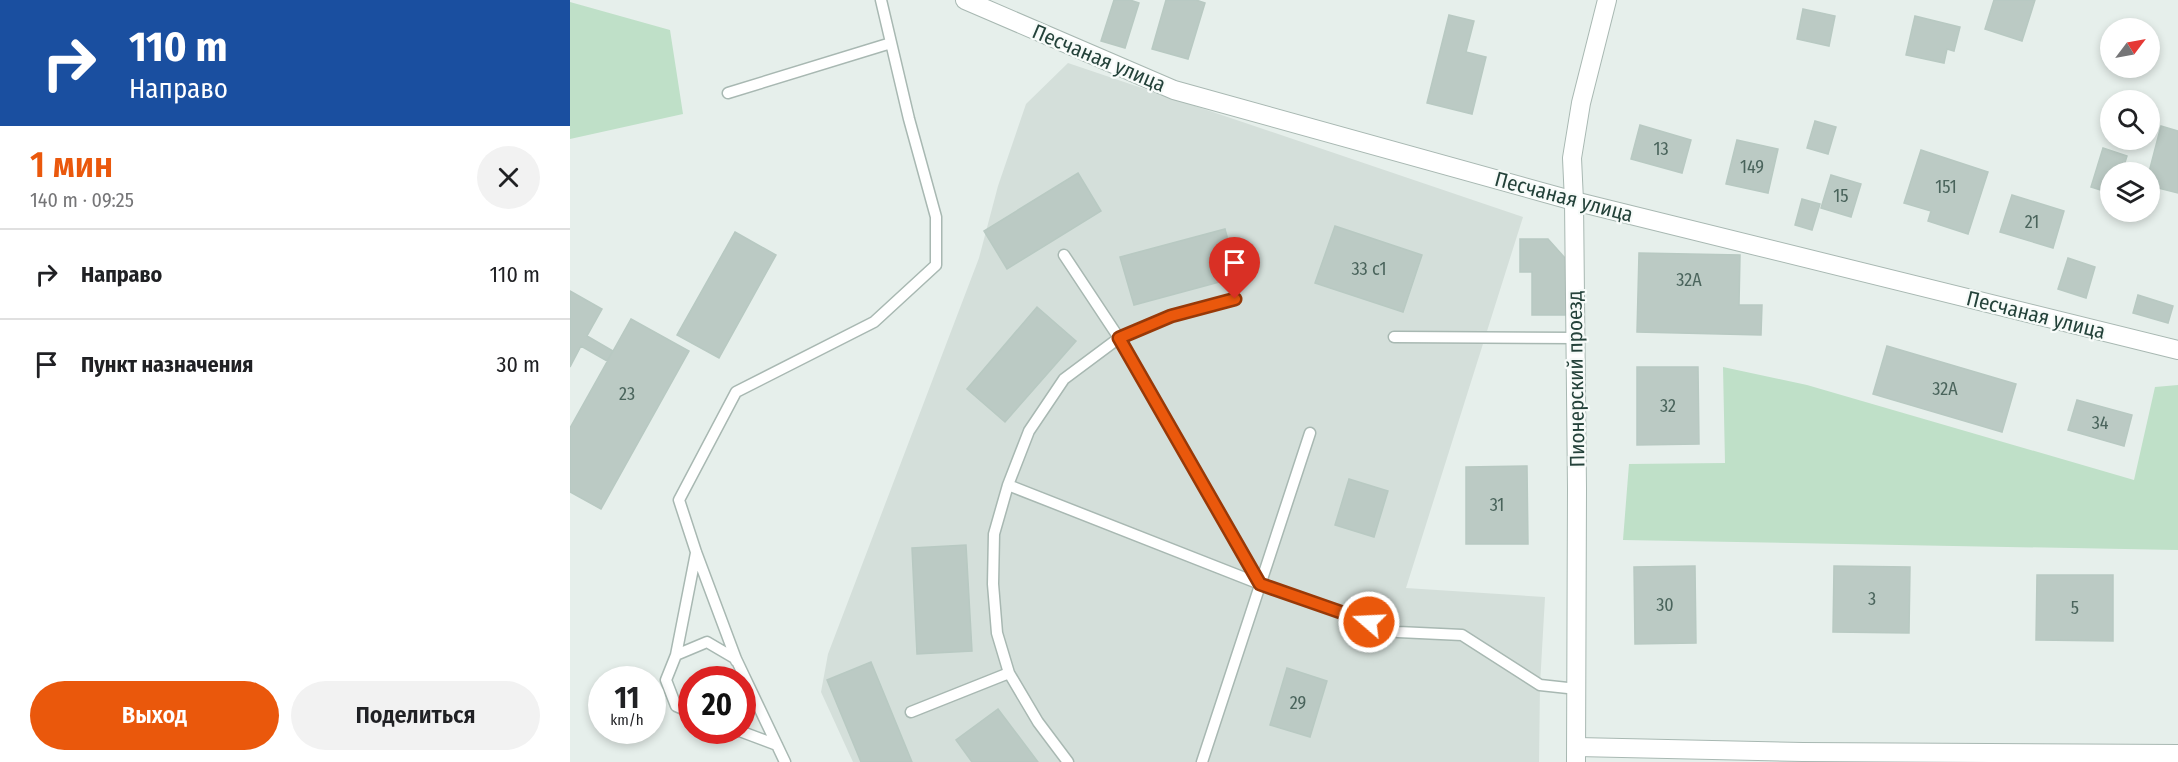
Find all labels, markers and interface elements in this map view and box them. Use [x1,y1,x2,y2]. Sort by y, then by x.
street label: Песчаная улица [1029,18,1169,98]
north arrow [2100,18,2160,78]
map controls [2100,18,2160,222]
text: 110 m [129,22,228,72]
icon: right [30,24,108,102]
text: Направо [129,73,228,105]
button: search [2100,90,2160,150]
house number: 13 [1653,138,1669,160]
text: 1 мин [30,143,113,187]
button: close [477,146,540,209]
house number: 149 [1740,156,1764,178]
button: layers [2100,162,2160,222]
street label: Песчаная улица [1492,166,1636,228]
house number: 151 [1935,176,1957,198]
house number: 15 [1833,185,1849,207]
text: 140 m · 09:25 [30,188,134,212]
house number: 21 [2025,211,2039,233]
pin [1209,237,1260,299]
icon: arrive [1218,246,1251,279]
icon: right [30,258,63,291]
house number: 33 с1 [1352,258,1386,280]
text: Направо [81,261,162,288]
text: 110 m [490,261,540,288]
house number: 32А [1676,269,1702,291]
street label: Песчаная улица [1964,285,2108,345]
street label: Пионерский проезд [1561,290,1591,468]
icon: arrive [30,348,63,381]
text: Пункт назначения [81,351,253,378]
text: 30 m [497,351,540,378]
house number: 32А [1932,378,1958,400]
house number: 23 [619,383,635,405]
house number: 32 [1660,395,1676,417]
house number: 34 [2092,412,2109,434]
house number: 31 [1490,494,1504,516]
house number: 3 [1868,588,1876,610]
position arrow [1337,590,1401,654]
house number: 30 [1656,594,1674,616]
house number: 5 [2071,597,2079,619]
speed limit sign: 20 [678,666,756,744]
text: 11 [615,680,639,716]
button: Выход [30,681,279,750]
button: Поделиться [291,681,540,750]
house number: 29 [1290,692,1306,714]
text: km/h [610,711,644,729]

